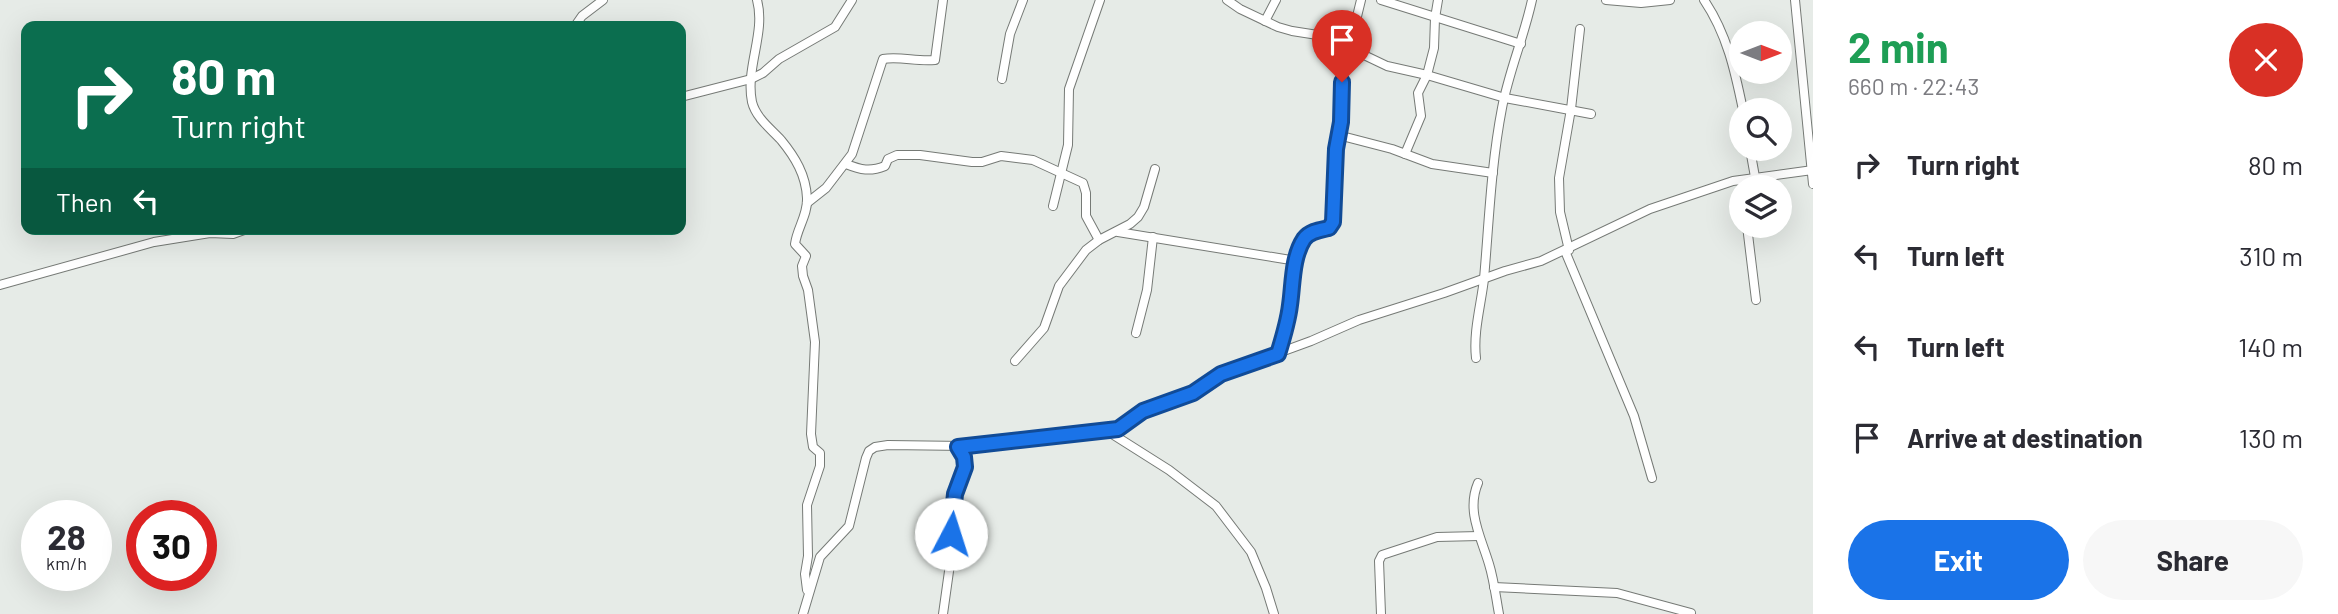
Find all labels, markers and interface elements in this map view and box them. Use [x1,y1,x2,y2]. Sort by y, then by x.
pin [1312,10,1372,82]
icon: arrive [1323,21,1361,59]
north arrow [1729,21,1792,84]
map controls [1729,21,1792,238]
text: 2 min [1848,21,1949,71]
button: close [2229,23,2303,97]
text: 80 m [171,46,276,105]
icon: right [56,49,147,140]
text: 660 m · 22:43 [1848,72,1979,100]
button: search [1729,98,1792,161]
text: Turn right [171,106,306,144]
icon: right [1848,146,1886,184]
text: Turn right [1907,149,2020,180]
text: 80 m [2248,149,2303,180]
button: layers [1729,175,1792,238]
icon: left [127,182,165,220]
text: Then [56,186,113,217]
icon: left [1848,237,1886,275]
text: Turn left [1907,240,2005,271]
text: 310 m [2239,240,2303,271]
icon: left [1848,328,1886,366]
text: Turn left [1907,331,2005,362]
text: 140 m [2238,331,2303,362]
icon: arrive [1848,419,1886,457]
text: Arrive at destination [1907,422,2143,453]
text: 130 m [2239,422,2303,453]
position arrow [914,497,988,571]
speed limit sign: 30 [126,500,217,591]
text: 28 [47,515,86,557]
button: Exit [1848,520,2069,600]
button: Share [2083,520,2303,600]
text: km/h [46,552,87,574]

